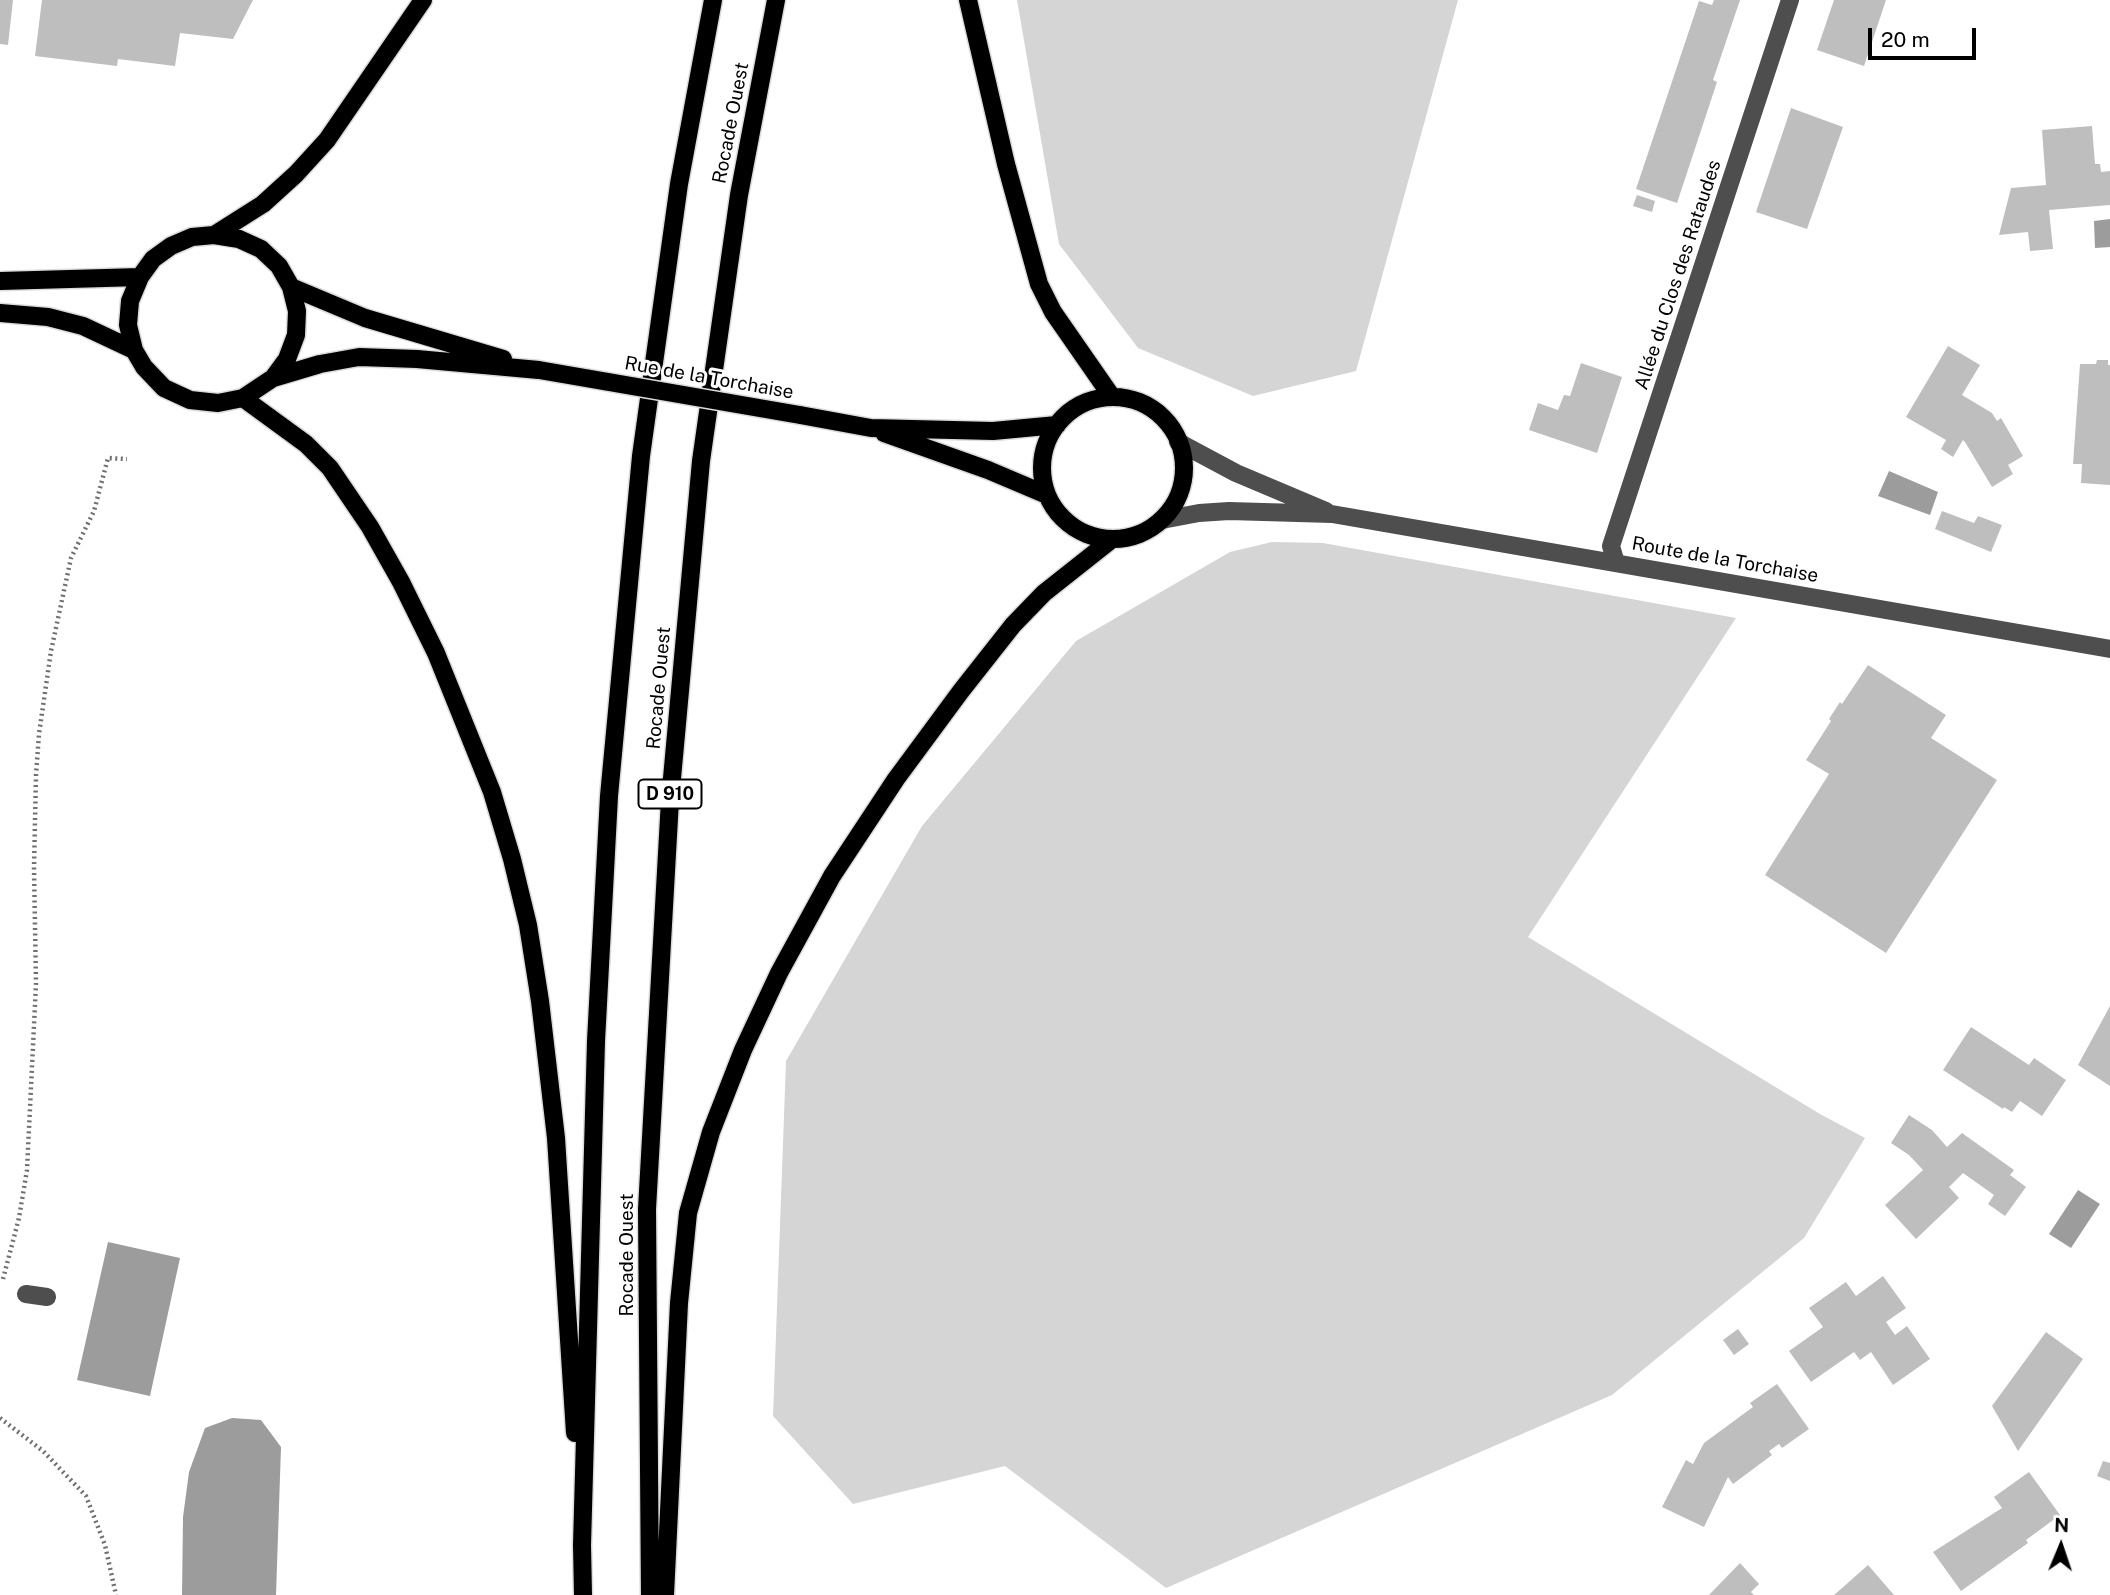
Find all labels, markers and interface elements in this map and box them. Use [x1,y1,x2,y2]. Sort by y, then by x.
scale bar [1872,14,1980,58]
text: 20 m [1881,27,1930,52]
street label: Rocade Ouest [708,60,754,186]
street label: Allée du Clos des Rataudes [1630,157,1726,393]
street label: Rue de la Torchaise [623,352,795,404]
street label: Route de la Torchaise [1630,532,1820,588]
street label: Rocade Ouest [642,626,676,750]
road number: D 910 [638,780,702,808]
street label: Rocade Ouest [616,1193,638,1317]
north arrow [2026,1511,2096,1581]
text: N [2054,1514,2070,1536]

